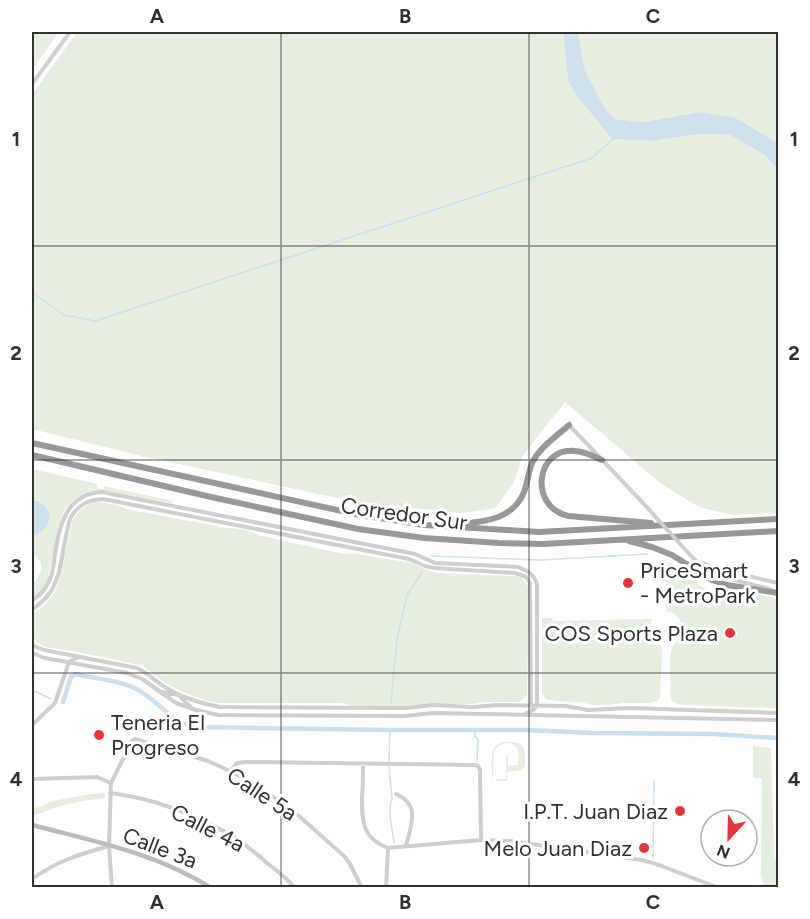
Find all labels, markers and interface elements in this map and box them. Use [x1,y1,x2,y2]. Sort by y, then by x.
text: A [150,4,165,28]
text: B [399,4,411,28]
text: C [646,4,660,28]
text: 1 [12,127,20,151]
text: 1 [790,127,798,151]
text: 2 [10,341,22,365]
text: 2 [788,341,800,365]
street label: Corredor Sur [339,492,469,536]
text: 3 [10,554,22,578]
text: 3 [788,554,800,578]
place label: PriceSmart - MetroPark [640,557,756,609]
marker: PriceSmart - MetroPark [621,576,635,590]
place label: COS Sports Plaza [545,620,718,647]
marker: COS Sports Plaza [723,626,737,640]
place label: Teneria El Progreso [111,709,205,761]
marker: Teneria El Progreso [92,728,106,742]
street label: Calle 5a [222,761,302,827]
text: 4 [10,767,23,791]
text: 4 [788,767,801,791]
street label: Calle 4a [167,798,249,858]
place label: I.P.T. Juan Diaz [523,798,668,825]
marker: I.P.T. Juan Diaz [673,804,687,818]
north arrow [699,808,759,868]
street label: Calle 3a [119,822,201,874]
place label: Melo Juan Diaz [484,835,632,862]
text: N [714,840,733,863]
marker: Melo Juan Diaz [637,841,651,855]
text: A [150,890,165,914]
text: B [399,890,411,914]
text: C [646,890,660,914]

